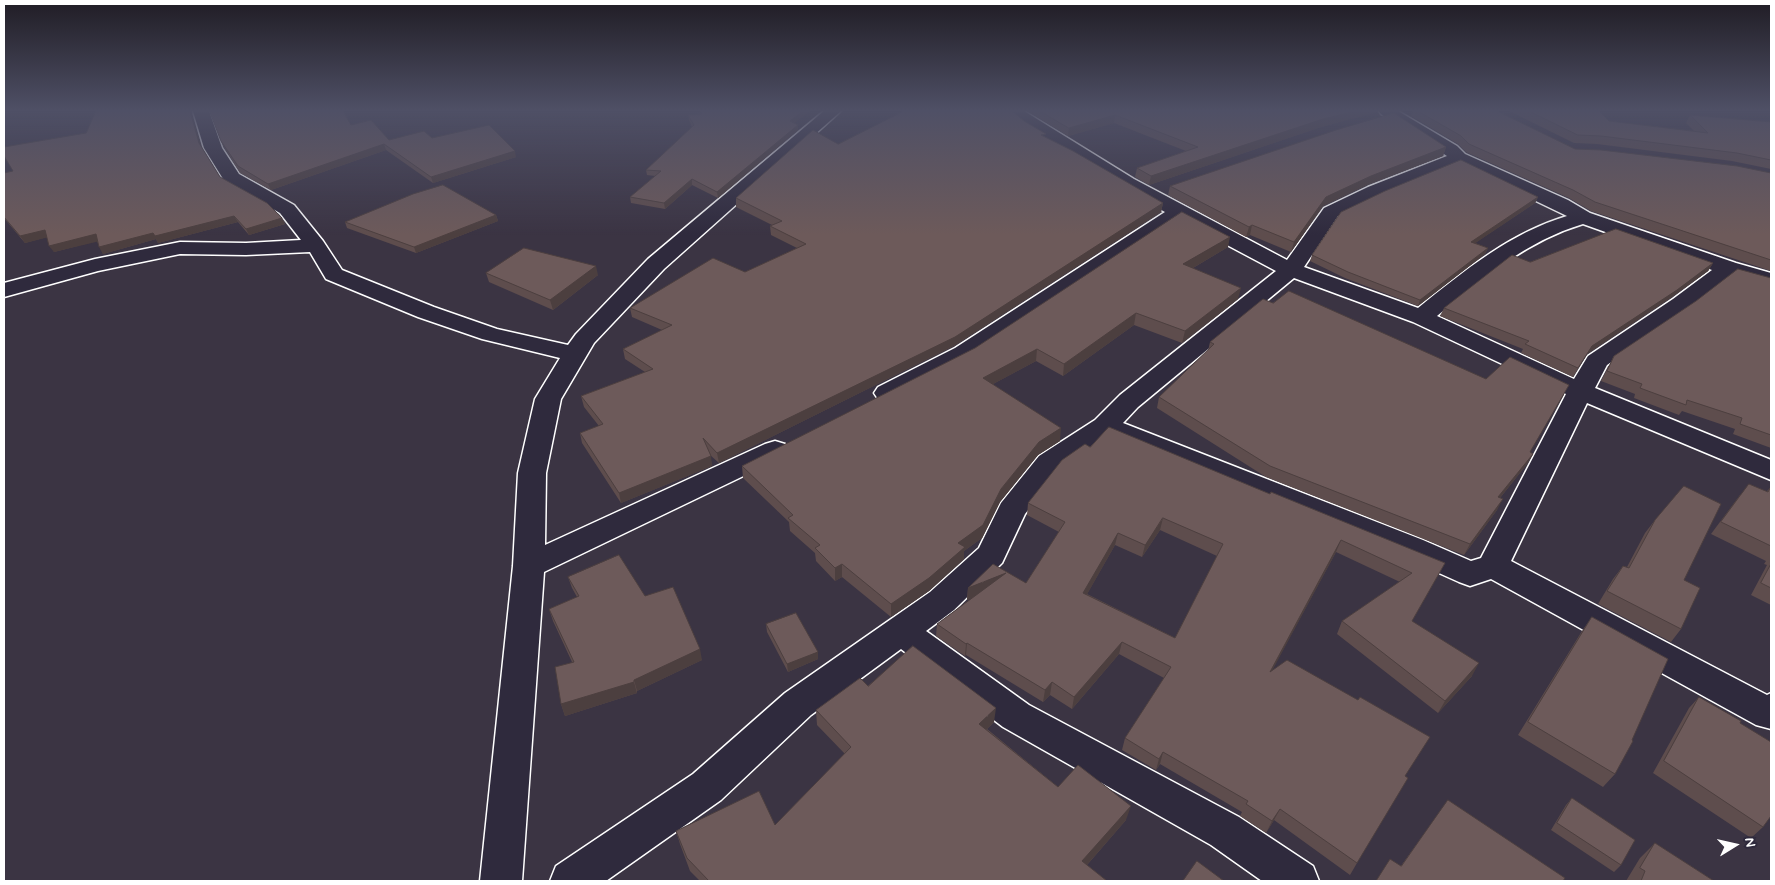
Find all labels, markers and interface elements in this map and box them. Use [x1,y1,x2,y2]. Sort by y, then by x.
north arrow [1710,820,1760,870]
text: N [1740,836,1759,849]

